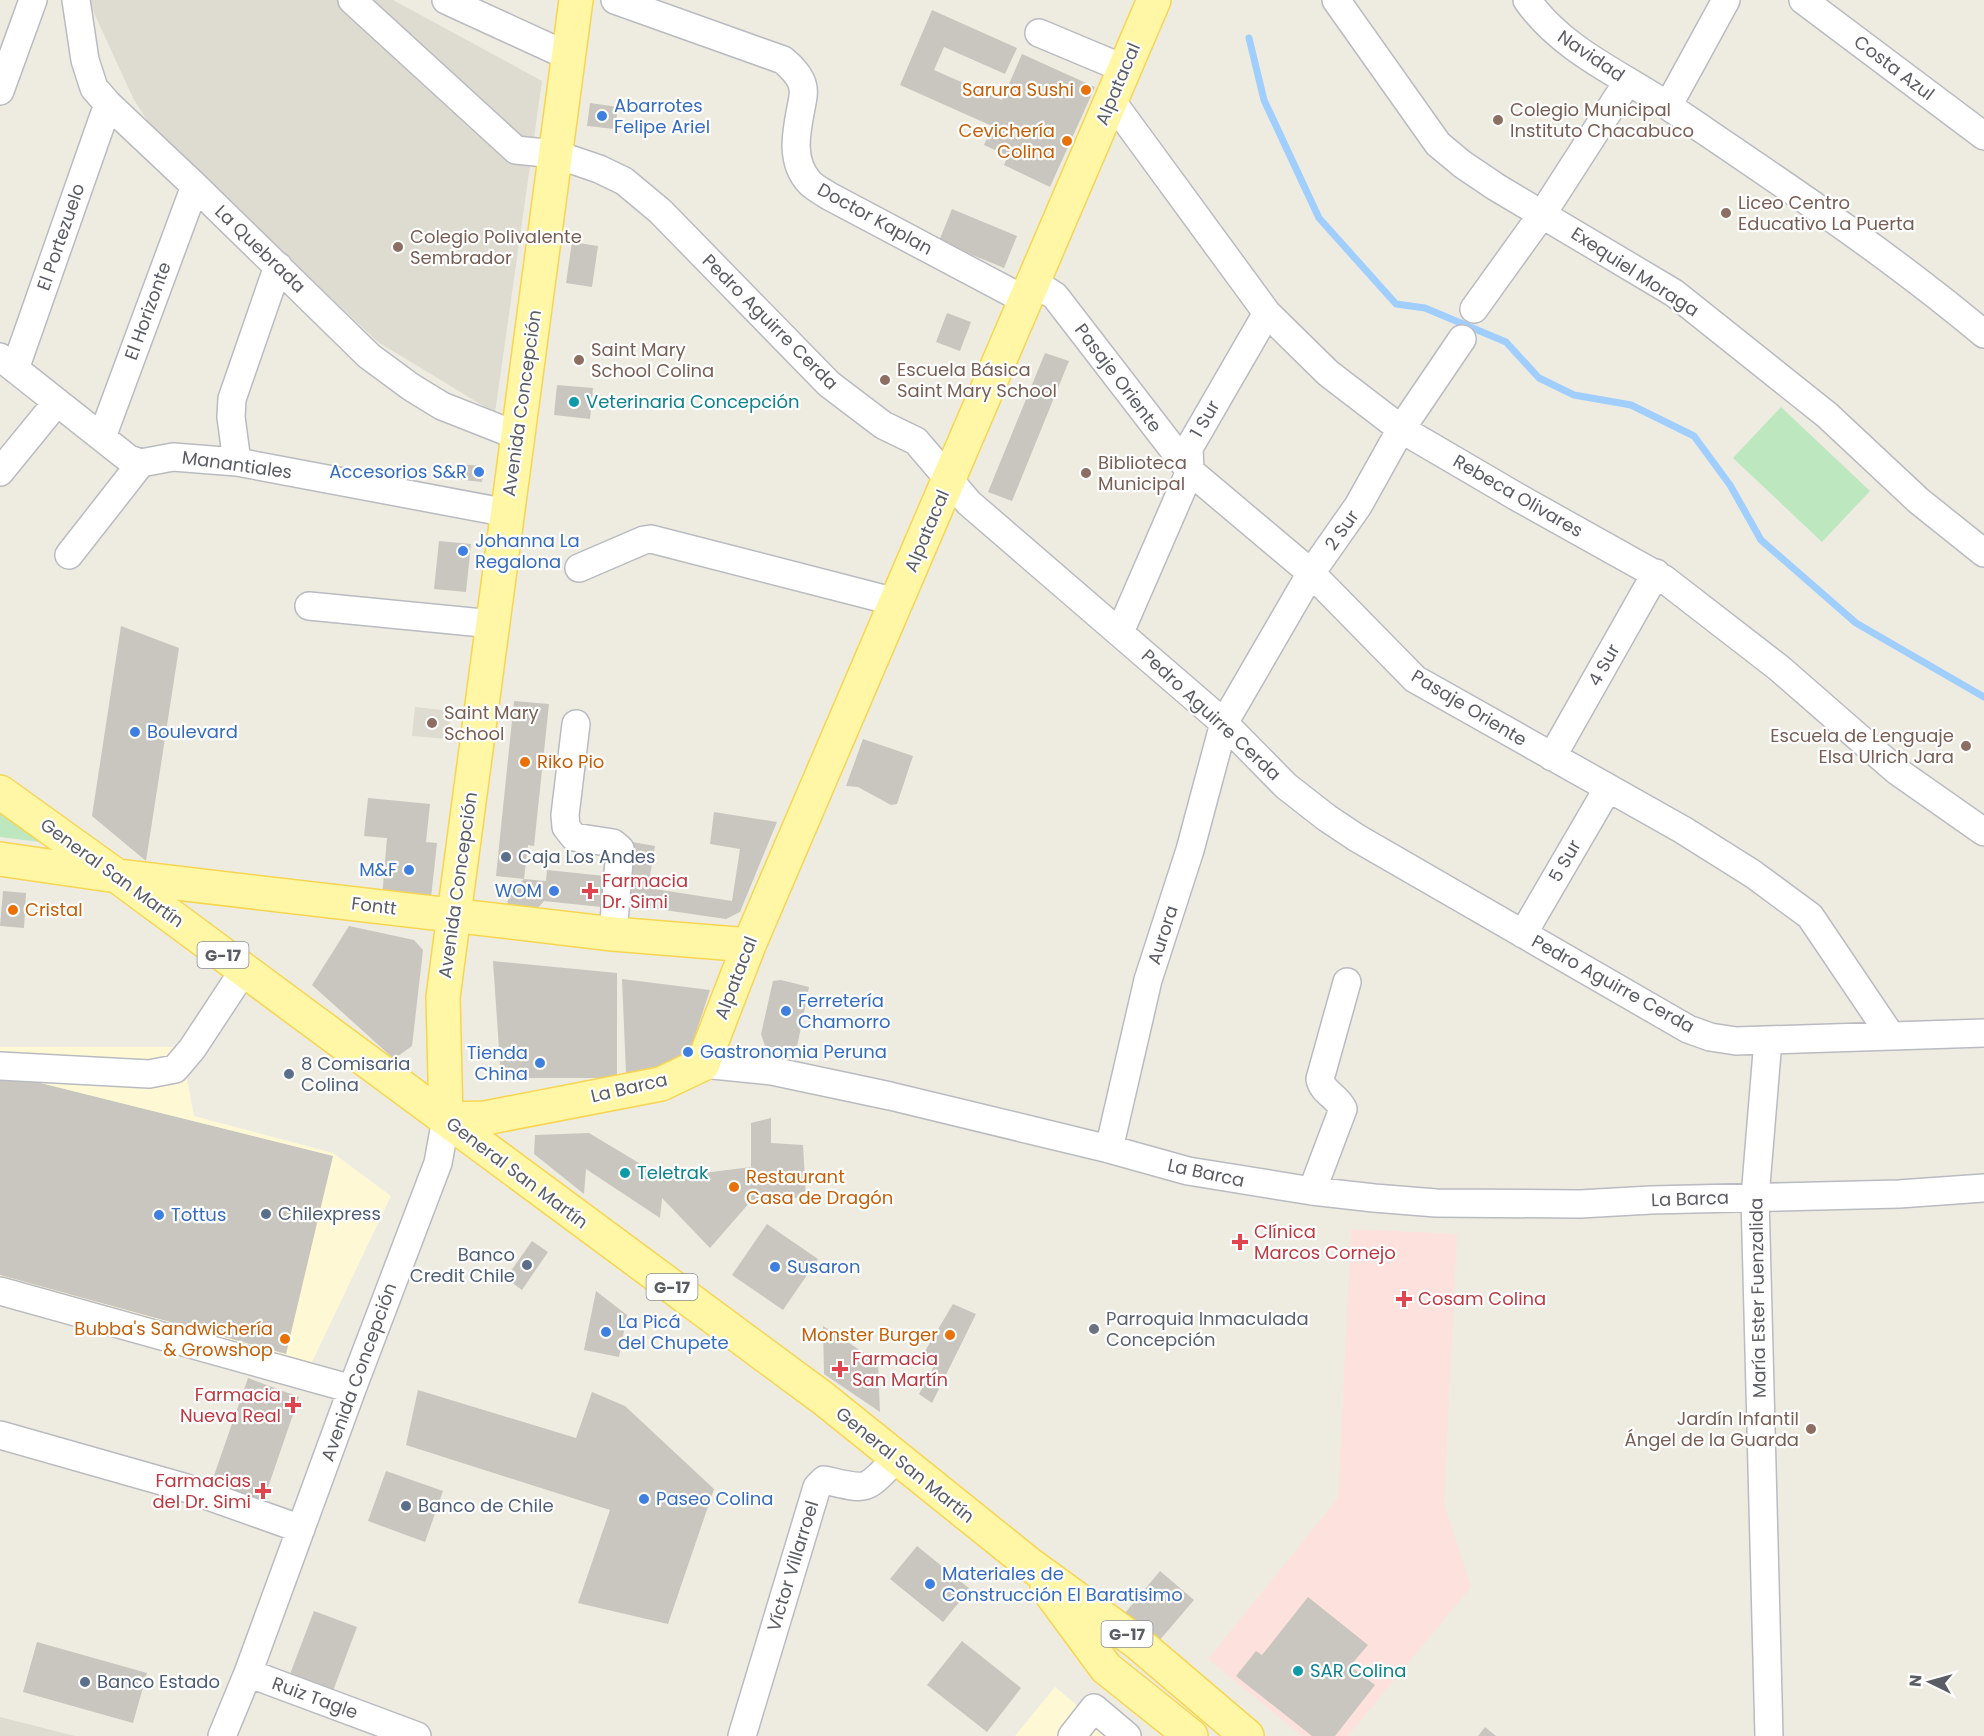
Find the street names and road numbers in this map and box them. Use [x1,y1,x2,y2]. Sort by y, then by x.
street label: Navidad [1553,24,1630,87]
street label: Costa Azul [1849,29,1940,106]
street label: Alpatacal [1089,39,1146,129]
street label: Doctor Kaplan [813,177,937,261]
street label: El Portezuelo [31,180,91,294]
street label: La Quebrada [210,199,311,298]
street label: Exequiel Moraga [1567,221,1704,322]
street label: Pedro Aguirre Cerda [697,248,844,395]
street label: El Horizonte [118,258,177,363]
street label: Avenida Concepción [496,308,547,498]
street label: Pasaje Oriente [1069,318,1168,437]
street label: 1 Sur [1184,395,1225,442]
street label: Manantiales [180,444,294,485]
street label: Rebeca Olivares [1449,448,1588,543]
street label: Alpatacal [898,486,955,576]
street label: 2 Sur [1319,504,1365,555]
street label: 4 Sur [1582,639,1626,690]
street label: Pedro Aguirre Cerda [1136,643,1287,786]
street label: Pasaje Oriente [1407,663,1532,752]
street label: Avenida Concepción [432,790,483,980]
street label: General San Martín [35,812,189,933]
street label: 5 Sur [1543,835,1587,886]
street label: Fontt [350,890,398,921]
street label: Aurora [1141,902,1184,968]
street label: Pedro Aguirre Cerda [1527,928,1699,1039]
street label: Alpatacal [708,933,763,1023]
road number: G-17 [198,942,248,968]
street label: La Barca [588,1067,670,1108]
street label: General San Martín [441,1111,593,1234]
street label: La Barca [1165,1152,1247,1193]
street label: La Barca [1651,1185,1729,1212]
street label: María Ester Fuenzalida [1743,1198,1772,1398]
road number: G-17 [646,1274,698,1300]
street label: Avenida Concepción [315,1279,402,1464]
street label: General San Martín [831,1401,980,1528]
street label: Víctor Villarroel [761,1498,824,1634]
road number: G-17 [1102,1621,1152,1647]
street label: Ruiz Tagle [269,1670,362,1725]

